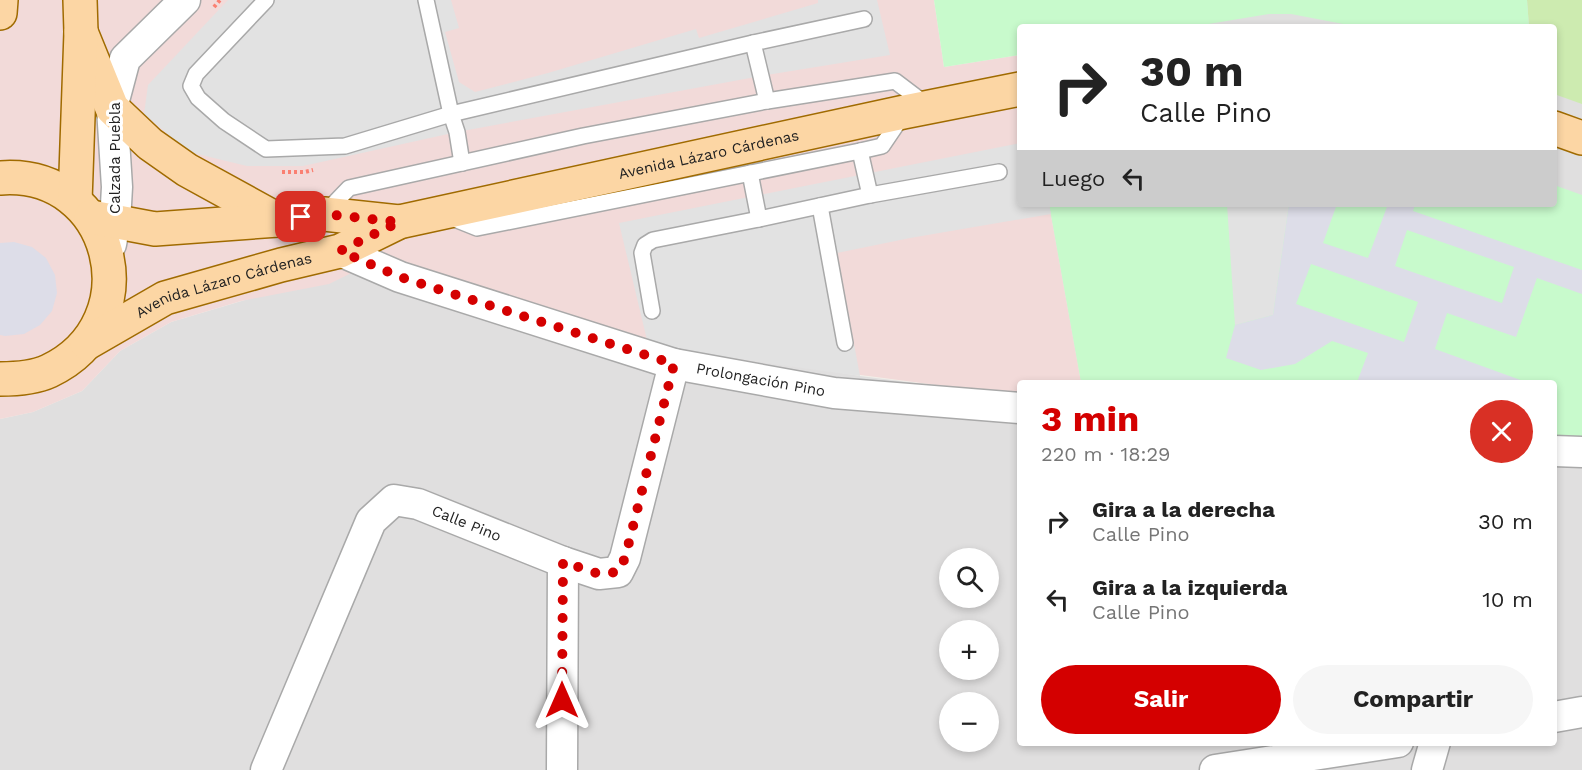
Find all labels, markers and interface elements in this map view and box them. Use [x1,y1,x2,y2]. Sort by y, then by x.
text: 30 m [1140,47,1244,96]
icon: right [1041,48,1119,126]
text: Calle Pino [1140,97,1272,129]
street label: Calzada Puebla [106,101,124,214]
street label: Avenida Lázaro Cárdenas [617,126,801,183]
icon: left [1117,162,1150,195]
text: Luego [1041,166,1105,191]
pin [275,191,326,242]
icon: arrive [284,200,317,233]
street label: Avenida Lázaro Cárdenas [133,249,314,322]
street label: Prolongación Pino [695,359,827,400]
text: 3 min [1041,398,1139,440]
button: close [1470,400,1533,463]
text: 220 m · 18:29 [1041,442,1170,466]
text: Gira a la derecha [1092,497,1275,522]
street label: Calle Pino [429,501,504,545]
icon: right [1041,505,1074,538]
text: 30 m [1478,509,1533,534]
text: Calle Pino [1092,522,1190,546]
map controls [939,548,999,752]
button: search [939,548,999,608]
text: Gira a la izquierda [1092,575,1288,600]
icon: left [1041,583,1074,616]
text: 10 m [1482,587,1533,612]
text: Calle Pino [1092,600,1190,624]
button: + [939,620,999,680]
button: Salir [1041,665,1281,734]
button: Compartir [1293,665,1533,734]
position arrow [530,668,594,732]
button: − [939,692,999,752]

